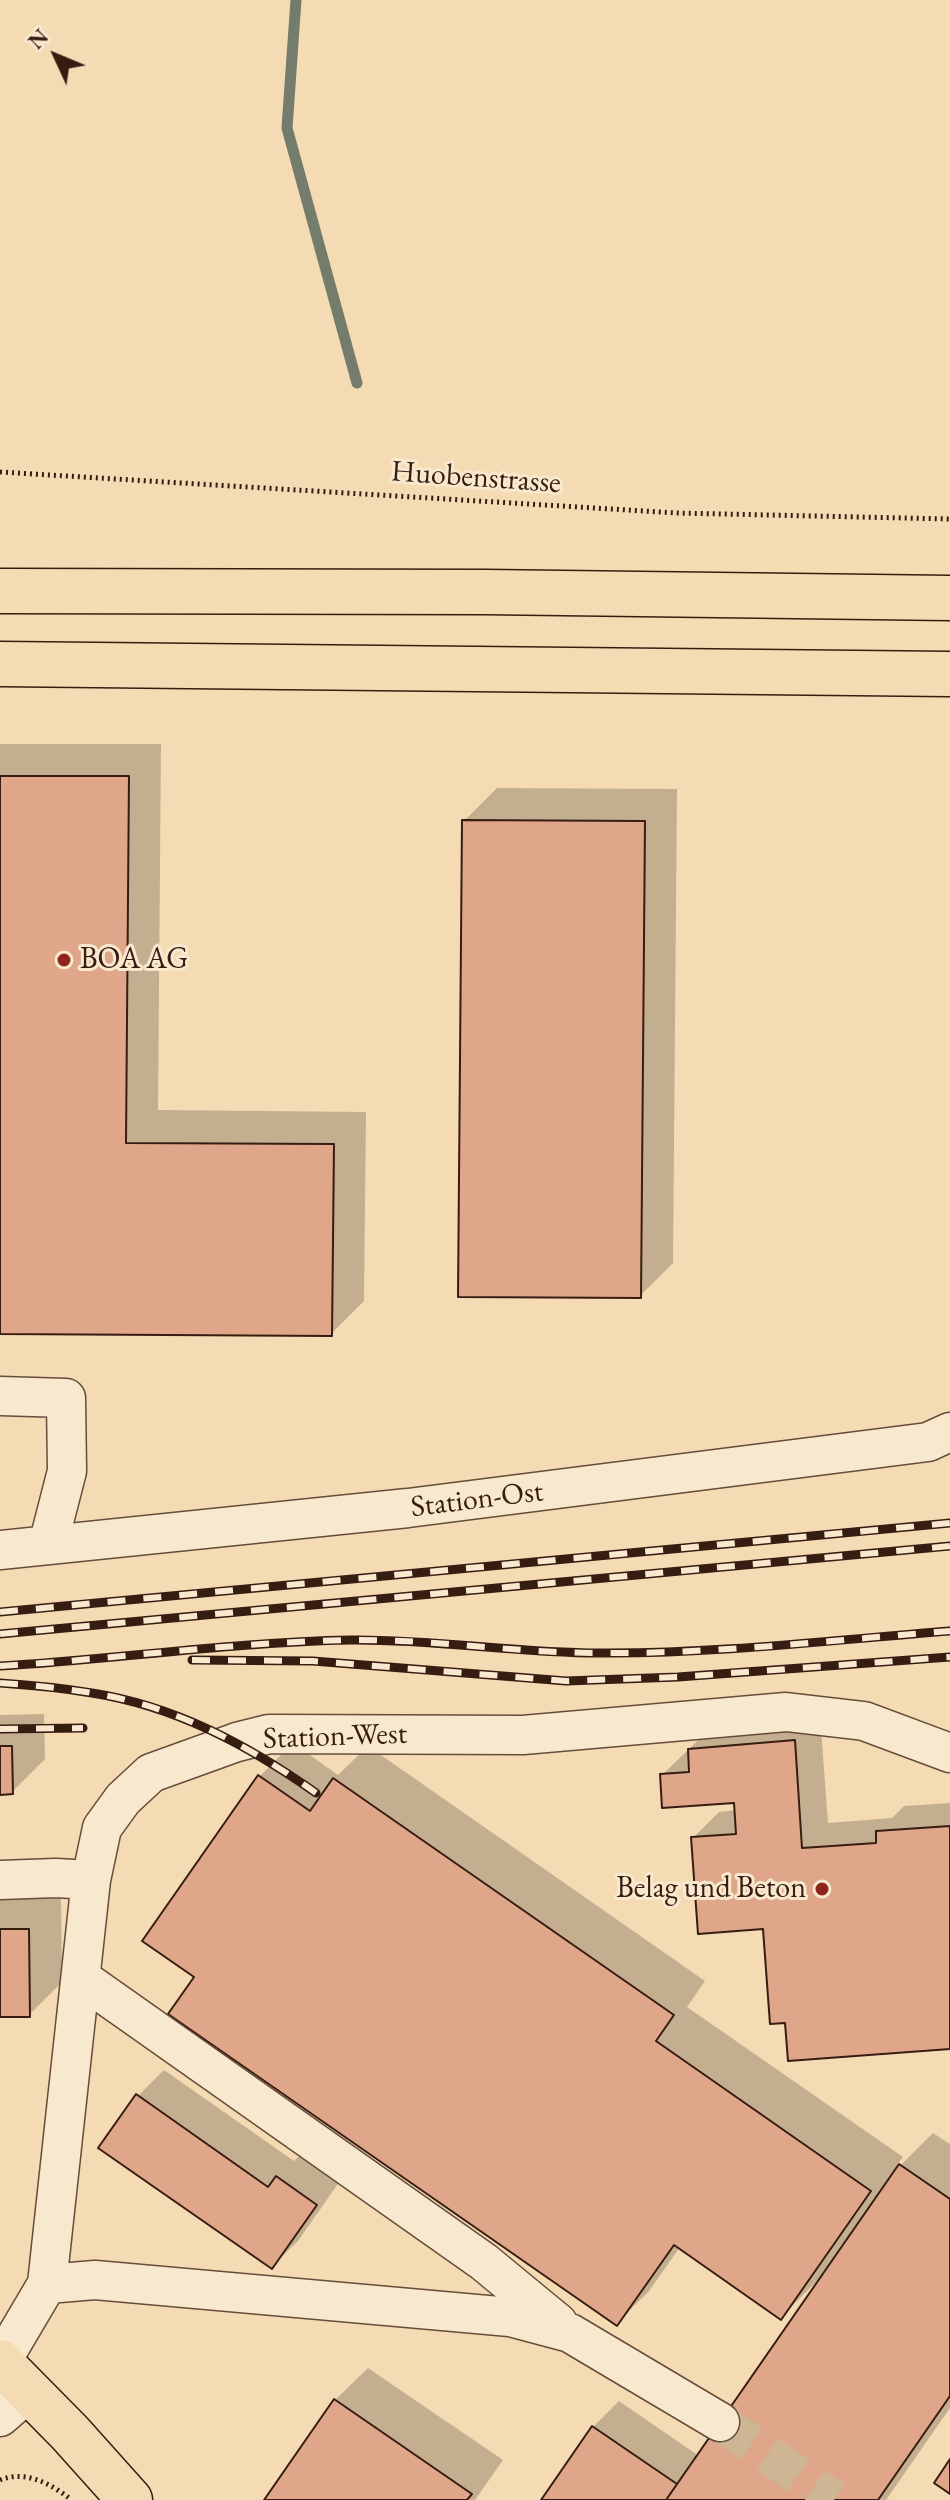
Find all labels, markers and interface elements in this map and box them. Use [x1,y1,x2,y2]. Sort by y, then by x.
north arrow [16,16,96,96]
text: N [22,23,55,55]
street label: Huobenstrasse [390,454,562,502]
place label: BOA AG [80,942,188,978]
marker: BOA AG [55,951,73,969]
street label: Station-Ost [409,1474,545,1526]
street label: Station-West [262,1716,408,1758]
place label: Belag und Beton [616,1871,806,1907]
marker: Belag und Beton [813,1880,831,1898]

